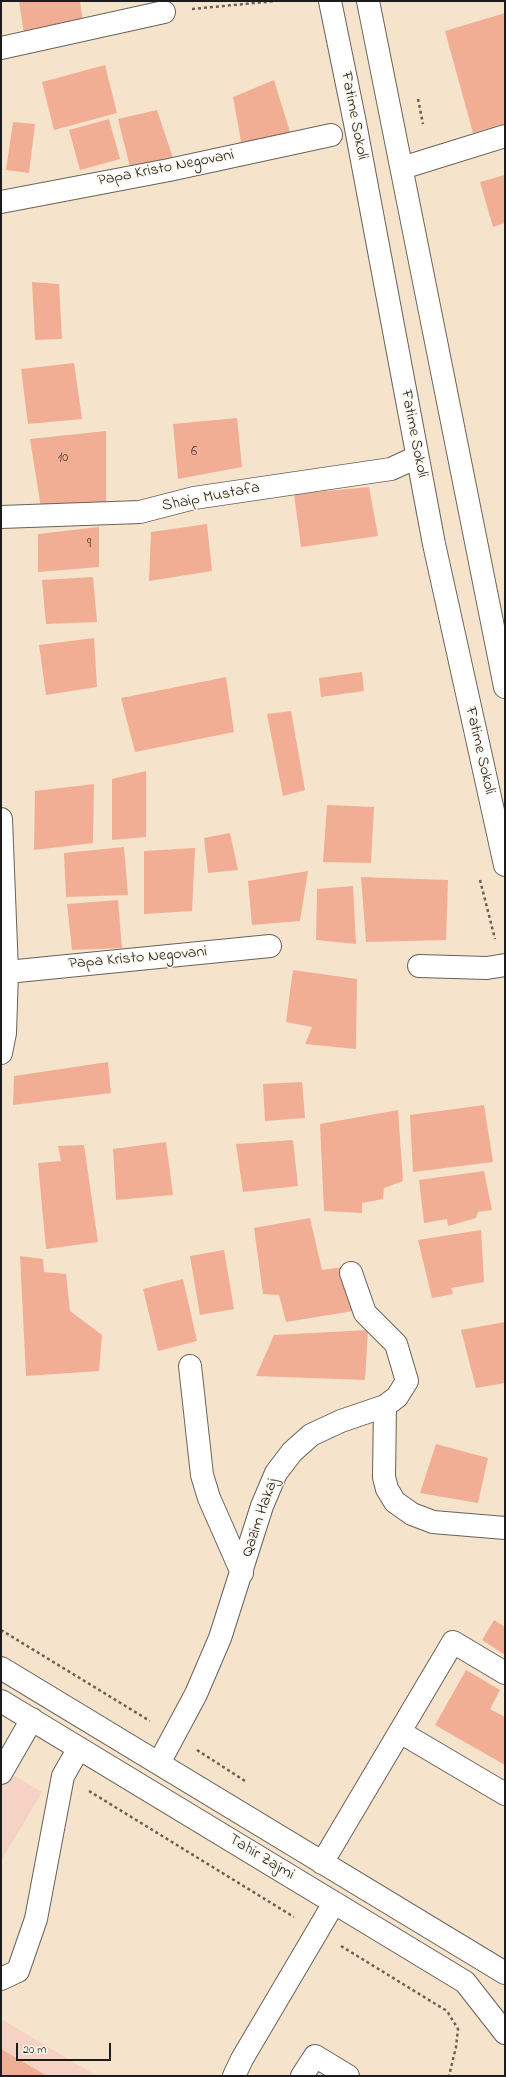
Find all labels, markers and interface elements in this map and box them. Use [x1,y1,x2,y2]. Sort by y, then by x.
street label: Fatime Sokoli [335,70,371,162]
street label: Papa Kristo Negovani [96,146,236,192]
street label: Fatime Sokoli [395,388,431,480]
house number: 6 [191,445,197,461]
house number: 10 [58,451,68,467]
street label: Shaip Mustafa [161,479,261,517]
house number: 9 [87,537,91,553]
street label: Fatime Sokoli [460,705,498,797]
street label: Papa Kristo Negovani [68,943,208,975]
street label: Qazim Hakaj [239,1476,283,1560]
street label: Tahir Zajmi [225,1831,297,1885]
scale bar [18,2035,113,2061]
text: 20 m [23,2041,46,2059]

